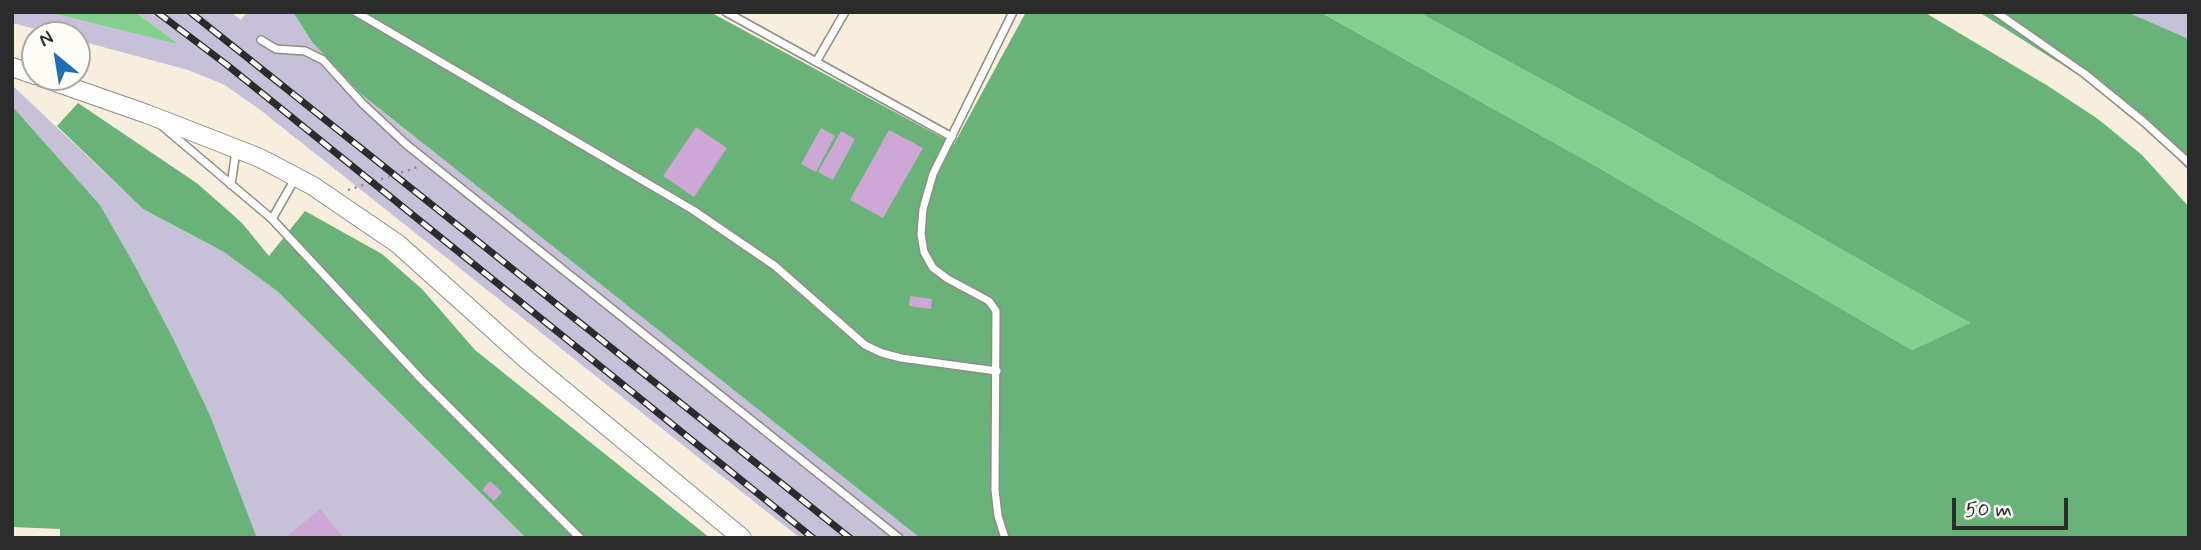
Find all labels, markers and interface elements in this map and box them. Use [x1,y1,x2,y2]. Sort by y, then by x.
north arrow [21,21,91,91]
text: N [35,25,58,53]
scale bar [1956,484,2072,528]
text: 50 m [1965,496,2012,524]

